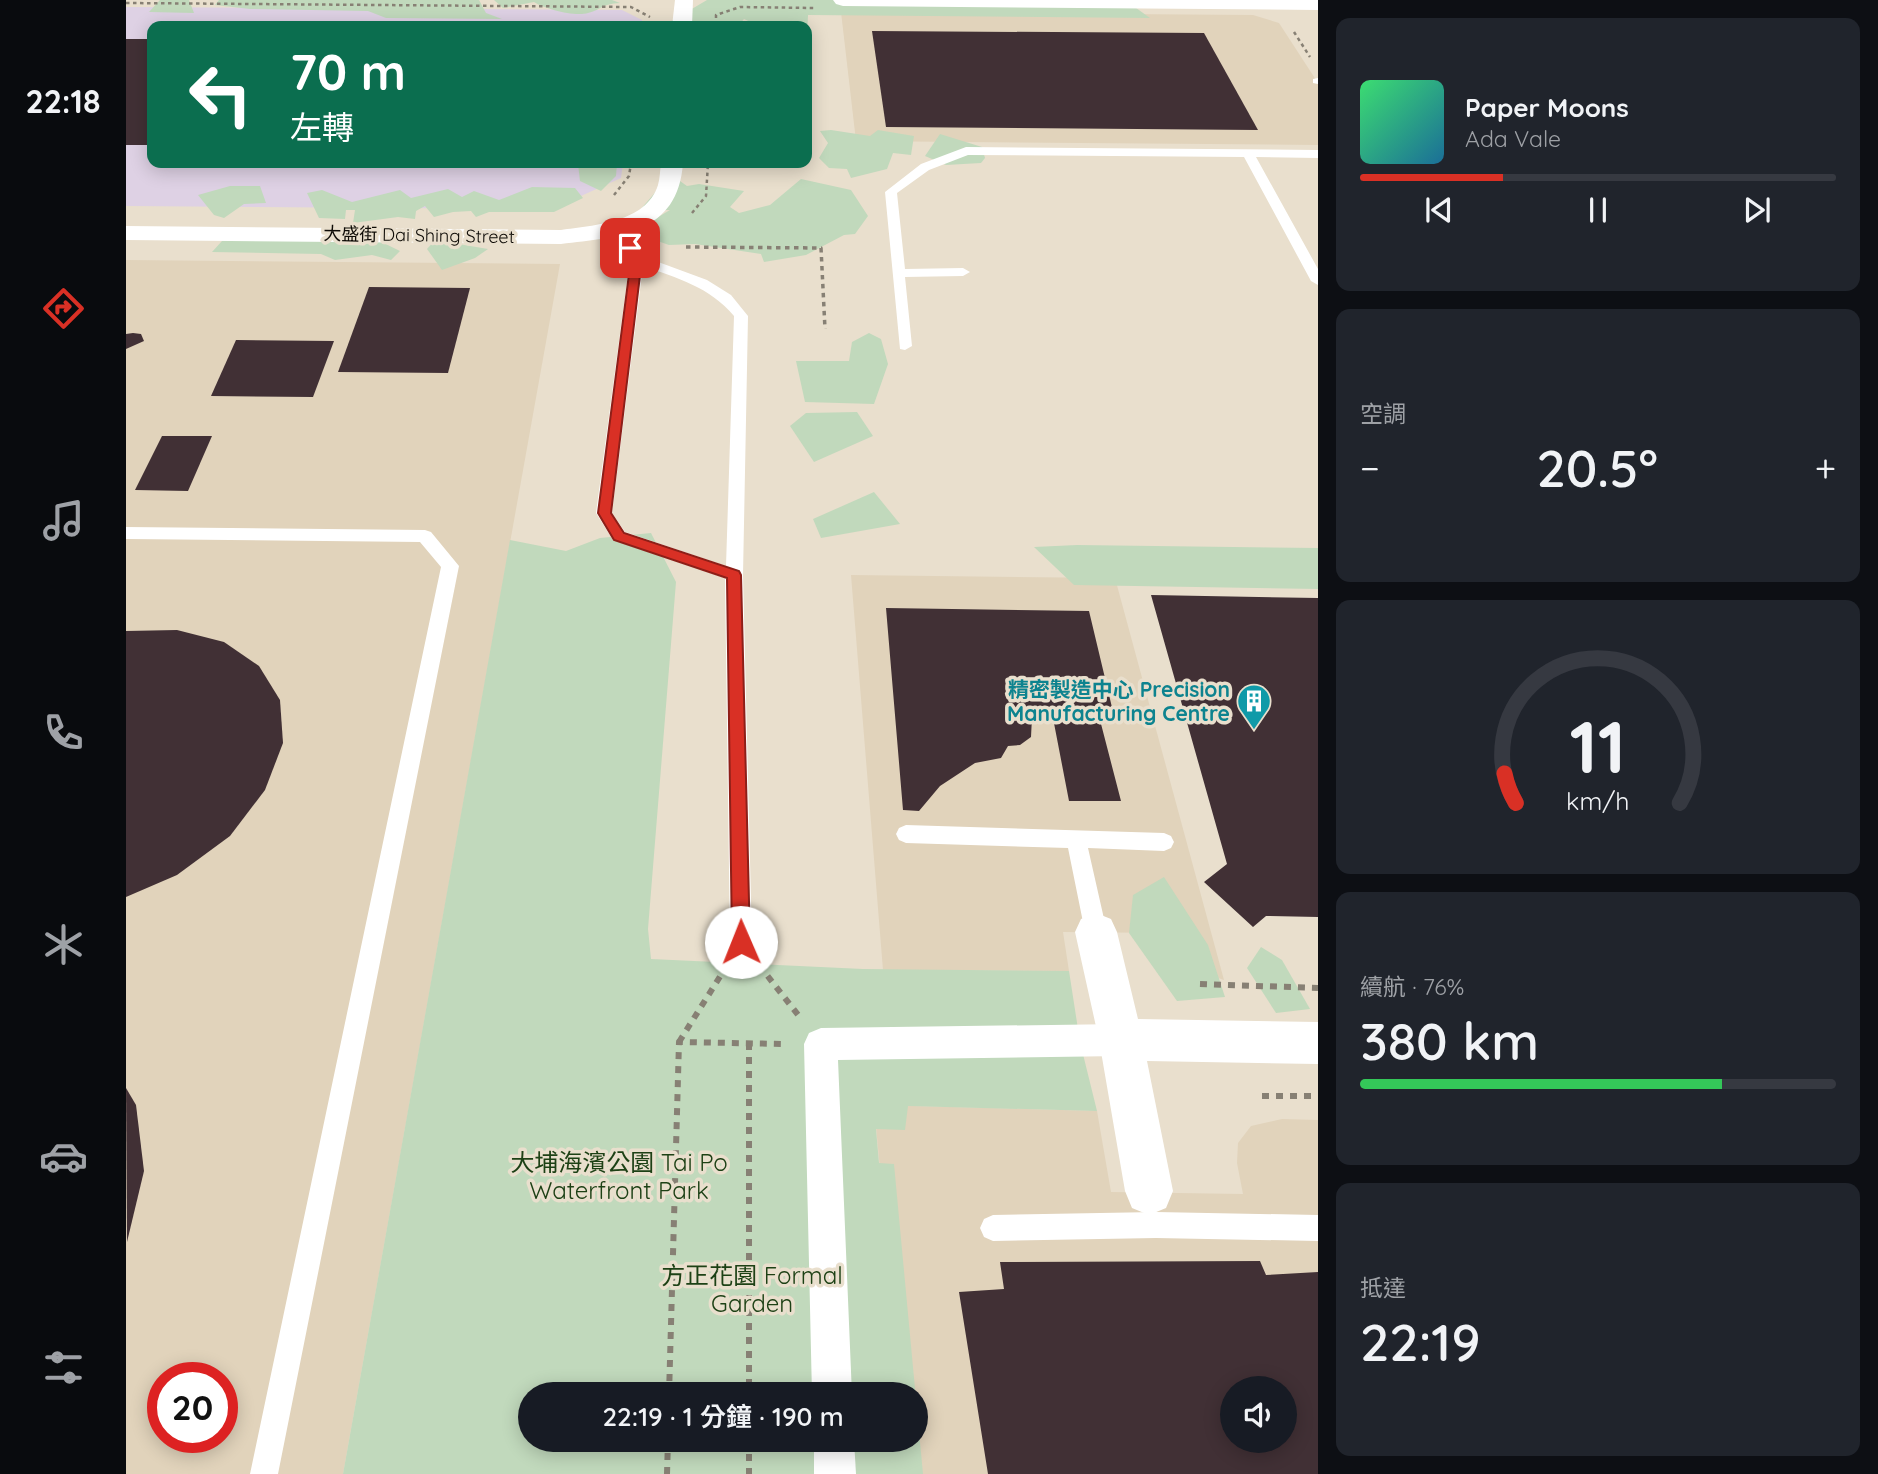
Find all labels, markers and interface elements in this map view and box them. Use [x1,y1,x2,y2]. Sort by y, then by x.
text: 70 m [290,41,406,102]
icon: left [175,49,266,140]
text: 22:18 [25,81,101,121]
text: Paper Moons [1465,91,1629,124]
text: 左轉 [290,107,354,147]
text: Ada Vale [1465,124,1561,153]
icon: previous [1420,191,1458,229]
icon: pause [1579,191,1617,229]
icon: next [1738,191,1776,229]
pin [600,218,660,278]
street label: 大盛街 Dai Shing Street [323,222,515,248]
icon: arrive [611,229,649,267]
icon: directions [39,284,88,333]
text: 空調 [1360,399,1406,428]
text: 20.5° [1536,435,1658,500]
text: − [1360,444,1380,492]
text: + [1815,444,1836,492]
icon: music [39,496,88,545]
place label: 精密製造中心 Precision Manufacturing Centre [1007,676,1230,726]
building icon: 精密製造中心 Precision Manufacturing Centre [1235,682,1273,731]
text: 11 [1570,700,1626,791]
icon: phone [39,708,88,757]
text: km/h [1566,785,1630,816]
position arrow [704,905,778,979]
icon: climate [39,920,88,969]
text: 續航 · 76% [1360,972,1464,1001]
text: 380 km [1360,1008,1539,1073]
icon: car [39,1132,88,1181]
park label: 大埔海濱公園 Tai Po Waterfront Park [510,1147,728,1205]
park label: 方正花園 Formal Garden [661,1260,843,1318]
text: 抵達 [1360,1273,1406,1302]
text: 22:19 [1360,1309,1481,1374]
icon: filters [39,1343,88,1392]
speed limit sign: 20 [147,1362,238,1453]
map controls [1220,1376,1297,1453]
button: sound [1220,1376,1297,1453]
text: 22:19 · 1 分鐘 · 190 m [602,1400,844,1433]

